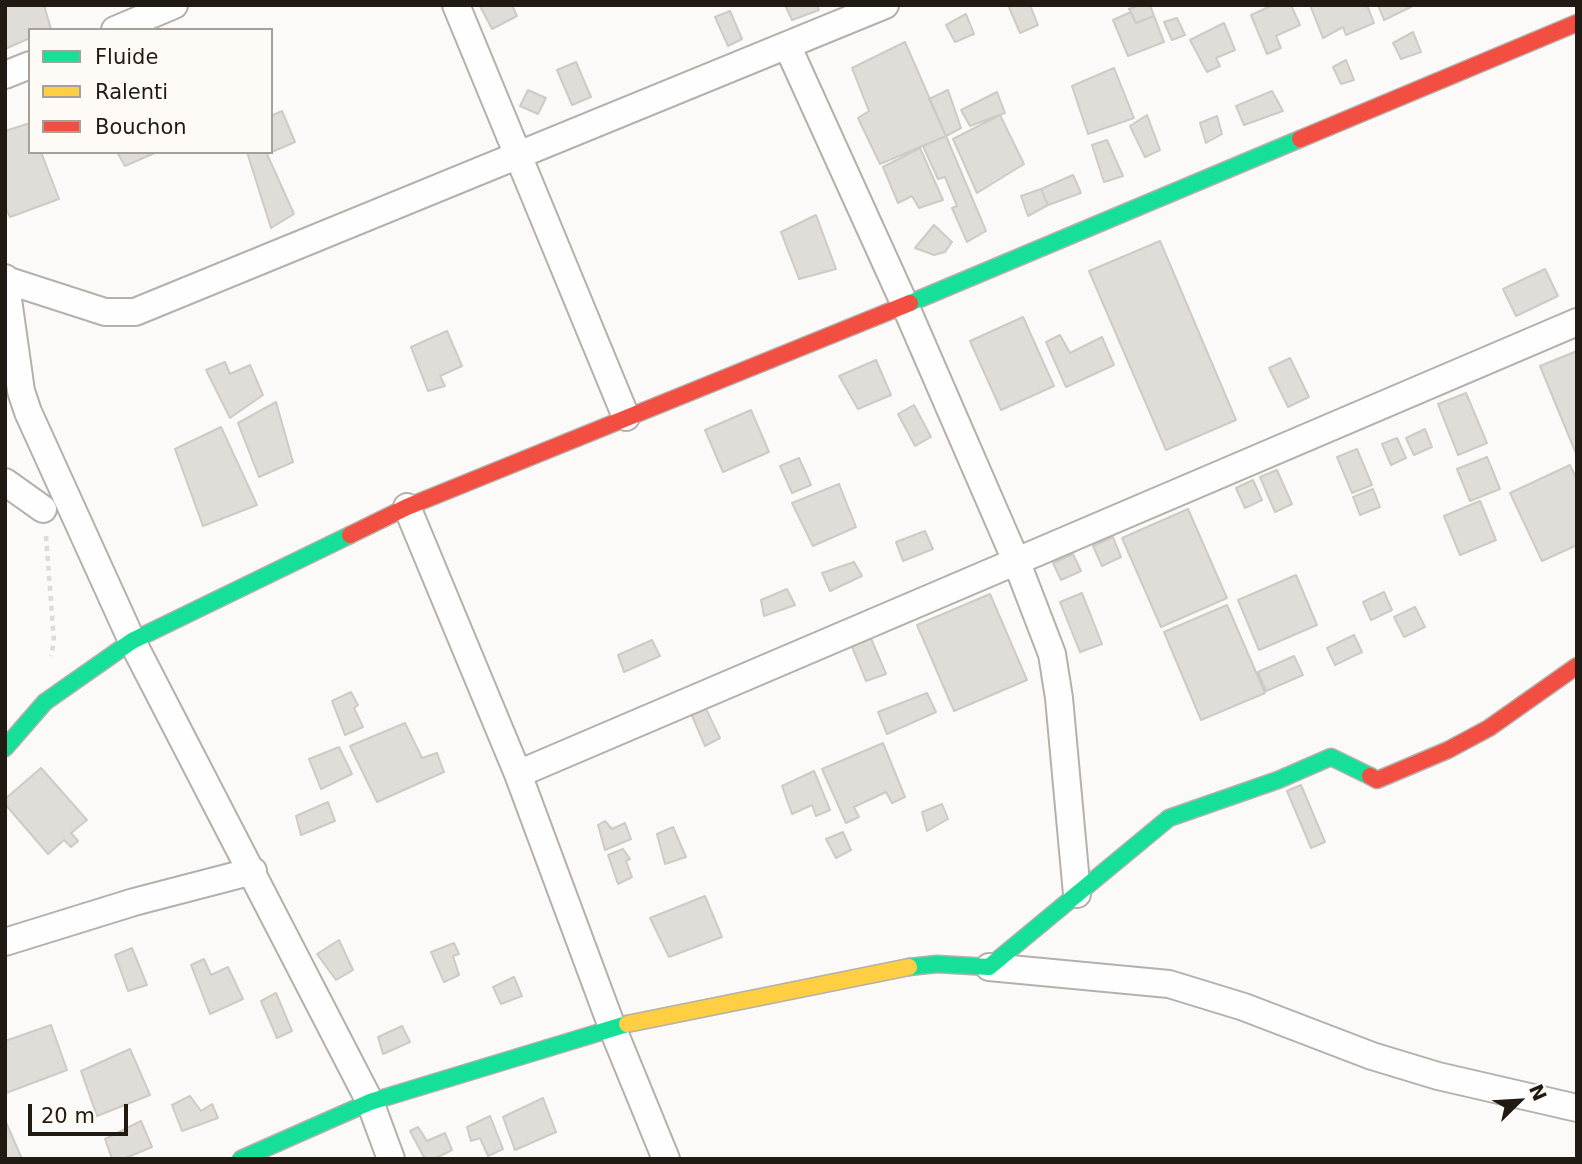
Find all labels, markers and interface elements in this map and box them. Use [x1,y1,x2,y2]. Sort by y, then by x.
legend [28,28,273,154]
text: Fluide [95,45,158,69]
text: Ralenti [95,80,168,104]
text: Bouchon [95,115,187,139]
north arrow [1484,1066,1554,1136]
text: N [1525,1081,1551,1104]
scale bar [32,1090,131,1134]
text: 20 m [41,1104,95,1128]

